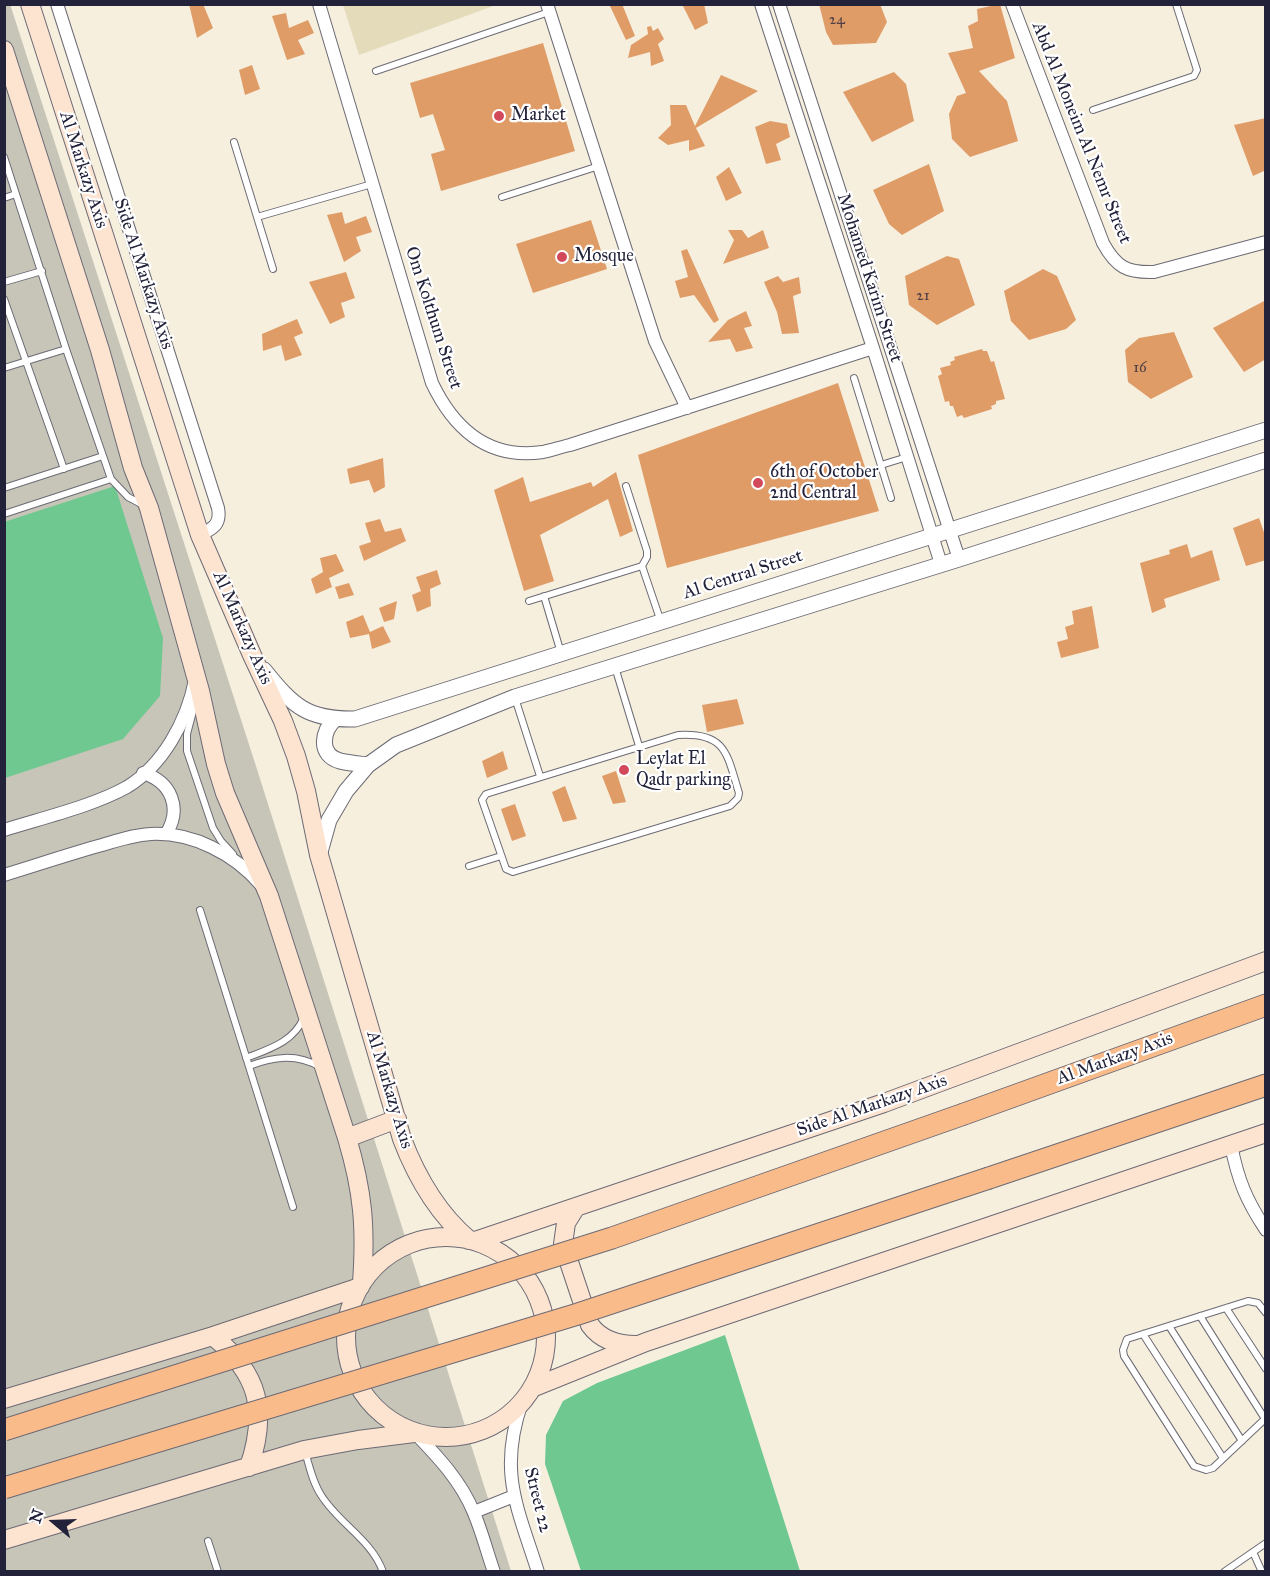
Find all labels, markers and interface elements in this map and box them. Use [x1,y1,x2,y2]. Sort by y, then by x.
house number: 24 [829,11,845,29]
street label: Abd Al Moneim Al Nemr Street [1027,19,1135,247]
place label: Market [511,105,566,127]
street label: Al Markazy Axis [54,109,112,231]
marker: Market [492,109,506,123]
street label: Mohamed Karim Street [831,191,907,365]
street label: Side Al Markazy Axis [108,196,178,352]
street label: Om Kolthum Street [400,244,466,392]
place label: Mosque [574,246,634,268]
marker: Mosque [555,250,569,264]
house number: 21 [916,287,930,305]
house number: 16 [1133,359,1147,377]
place label: 6th of October 2nd Central [770,462,878,504]
marker: 6th of October 2nd Central [751,476,765,490]
street label: Al Central Street [680,545,806,605]
street label: Al Markazy Axis [207,568,277,688]
place label: Leylat El Qadr parking [636,749,731,792]
marker: Leylat El Qadr parking [617,763,631,777]
street label: Al Markazy Axis [1054,1028,1176,1090]
street label: Al Markazy Axis [361,1029,417,1151]
street label: Side Al Markazy Axis [794,1070,950,1142]
street label: Street 22 [519,1465,555,1535]
north arrow [24,1492,84,1552]
text: N [25,1506,48,1525]

